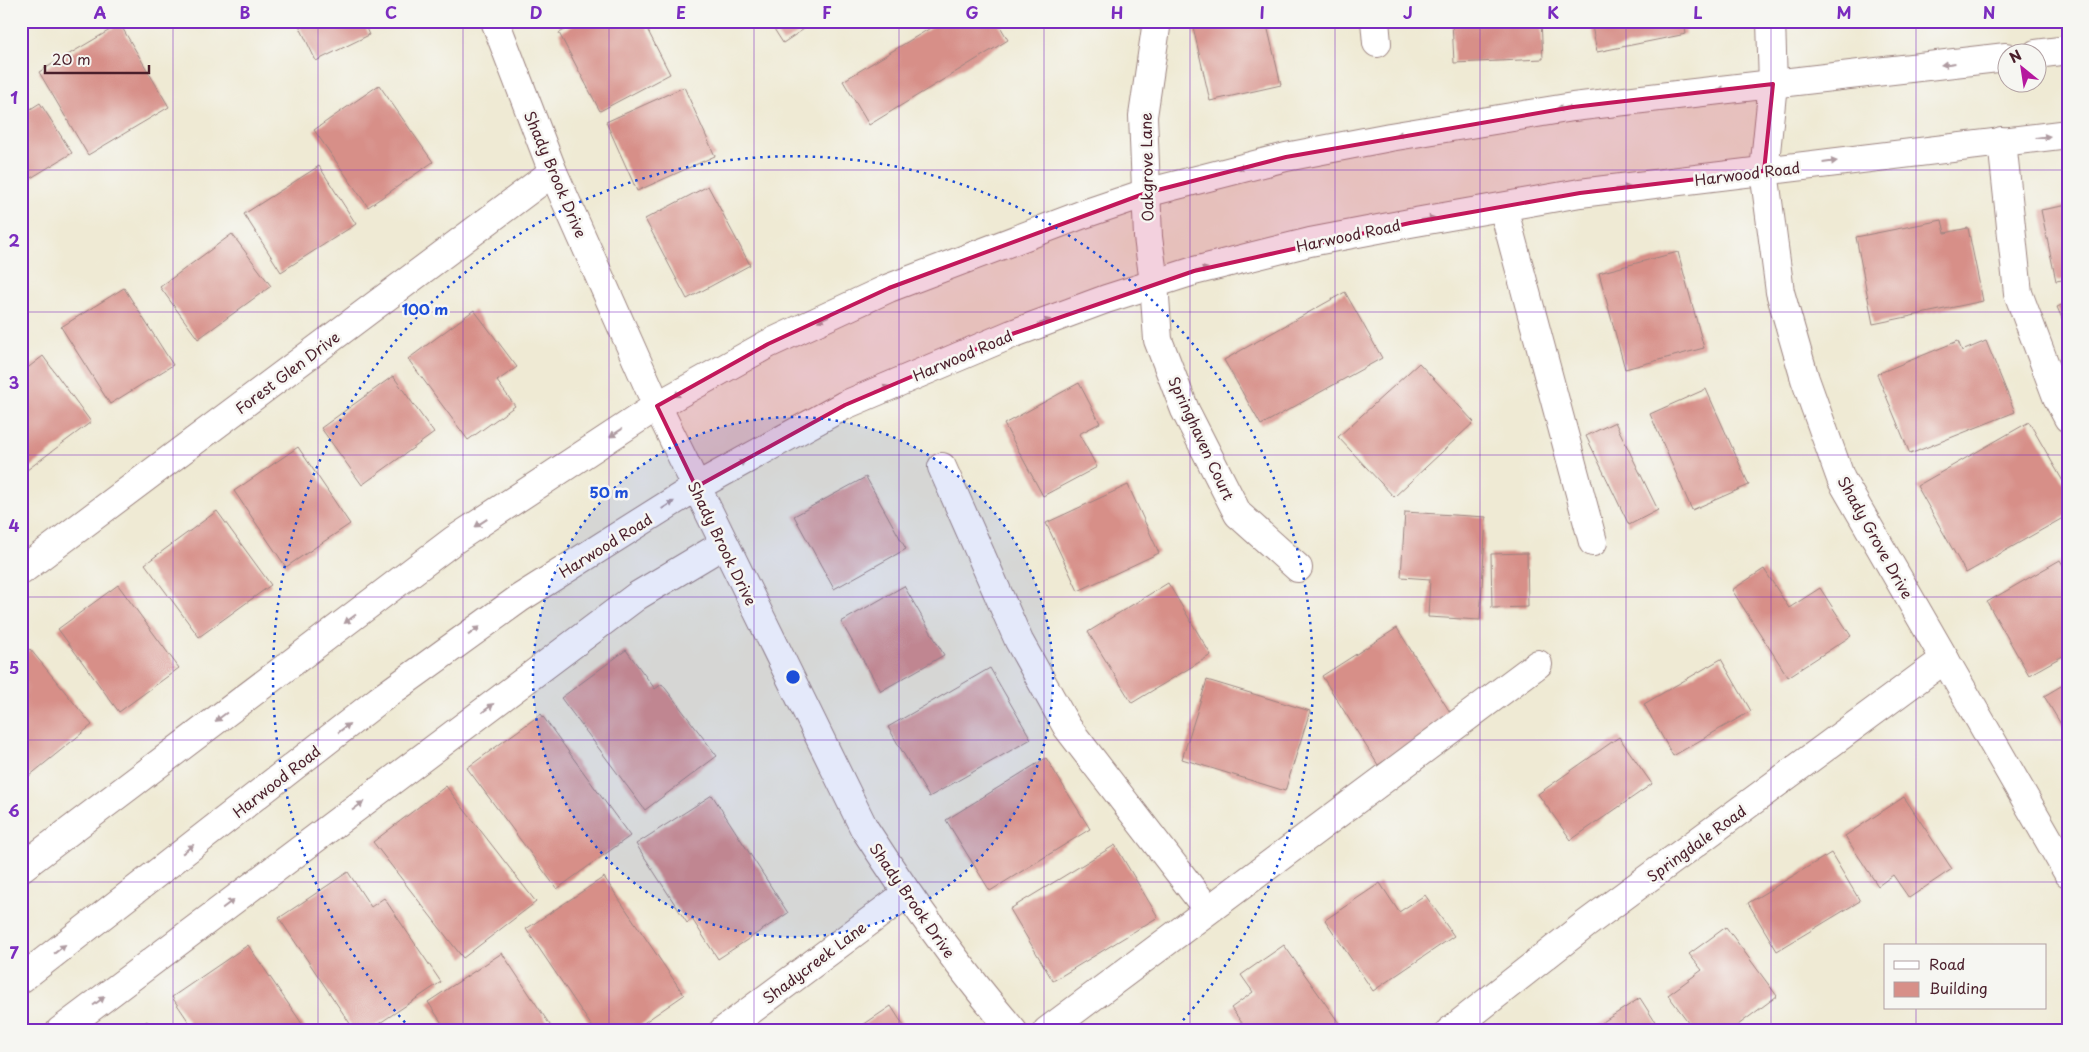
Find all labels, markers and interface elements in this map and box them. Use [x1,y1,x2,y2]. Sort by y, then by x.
text: A [94,0,107,24]
text: B [240,0,251,24]
text: C [385,0,397,24]
text: D [530,0,542,24]
text: E [676,0,686,24]
text: F [822,0,832,24]
text: G [965,0,979,24]
text: H [1111,0,1123,24]
text: I [1259,0,1265,24]
text: J [1403,0,1413,24]
text: K [1547,0,1559,24]
text: L [1693,0,1703,24]
text: M [1836,0,1852,24]
text: N [1983,0,1995,24]
scale bar [45,42,149,74]
north arrow [1996,42,2046,92]
text: N [2005,44,2025,68]
text: 20 m [52,47,91,70]
one-way arrow [1939,60,1955,68]
text: 1 [10,85,18,109]
one-way arrow [1717,85,1733,93]
one-way arrow [1555,105,1571,113]
street label: Shady Brook Drive [519,107,593,241]
street label: Oakgrove Lane [1134,112,1158,222]
one-way arrow [1395,131,1411,139]
one-way arrow [2036,133,2052,141]
street label: Harwood Road [1693,155,1801,191]
one-way arrow [1822,158,1838,166]
one-way arrow [1236,163,1251,171]
one-way arrow [1615,184,1631,192]
street label: Harwood Road [1294,213,1402,257]
one-way arrow [1420,215,1436,223]
text: 2 [8,228,20,252]
one-way arrow [1193,265,1208,273]
text: 100 m [402,297,448,320]
one-way arrow [817,314,831,322]
one-way arrow [1037,318,1052,326]
street label: Harwood Road [909,324,1015,386]
street label: Forest Glen Drive [230,325,344,419]
text: 3 [9,370,19,394]
street label: Springhaven Court [1163,372,1241,504]
one-way arrow [876,384,890,392]
one-way arrow [674,389,687,398]
one-way arrow [610,428,623,438]
one-way arrow [731,460,746,468]
street label: Shady Grove Drive [1833,471,1919,603]
street label: Shady Brook Drive [683,477,763,609]
text: 50 m [590,480,628,503]
one-way arrow [661,501,674,510]
street label: Harwood Road [554,507,656,583]
text: 4 [9,513,20,537]
one-way arrow [474,518,487,527]
one-way arrow [343,614,357,624]
one-way arrow [467,626,481,636]
text: 5 [9,655,19,679]
centre of rings [784,668,802,686]
one-way arrow [481,703,494,714]
one-way arrow [214,712,228,722]
one-way arrow [337,722,350,733]
street label: Harwood Road [227,739,325,823]
text: 6 [8,798,20,822]
street label: Springdale Road [1641,799,1751,887]
one-way arrow [351,801,365,811]
street label: Shady Brook Drive [865,838,961,962]
one-way arrow [181,844,195,854]
one-way arrow [221,898,234,909]
street label: Shadycreek Lane [757,915,871,1009]
text: 7 [9,940,19,964]
one-way arrow [53,944,67,954]
legend [1884,944,2046,1010]
text: Road [1929,952,1965,975]
text: Building [1929,976,1988,999]
one-way arrow [92,996,105,1007]

